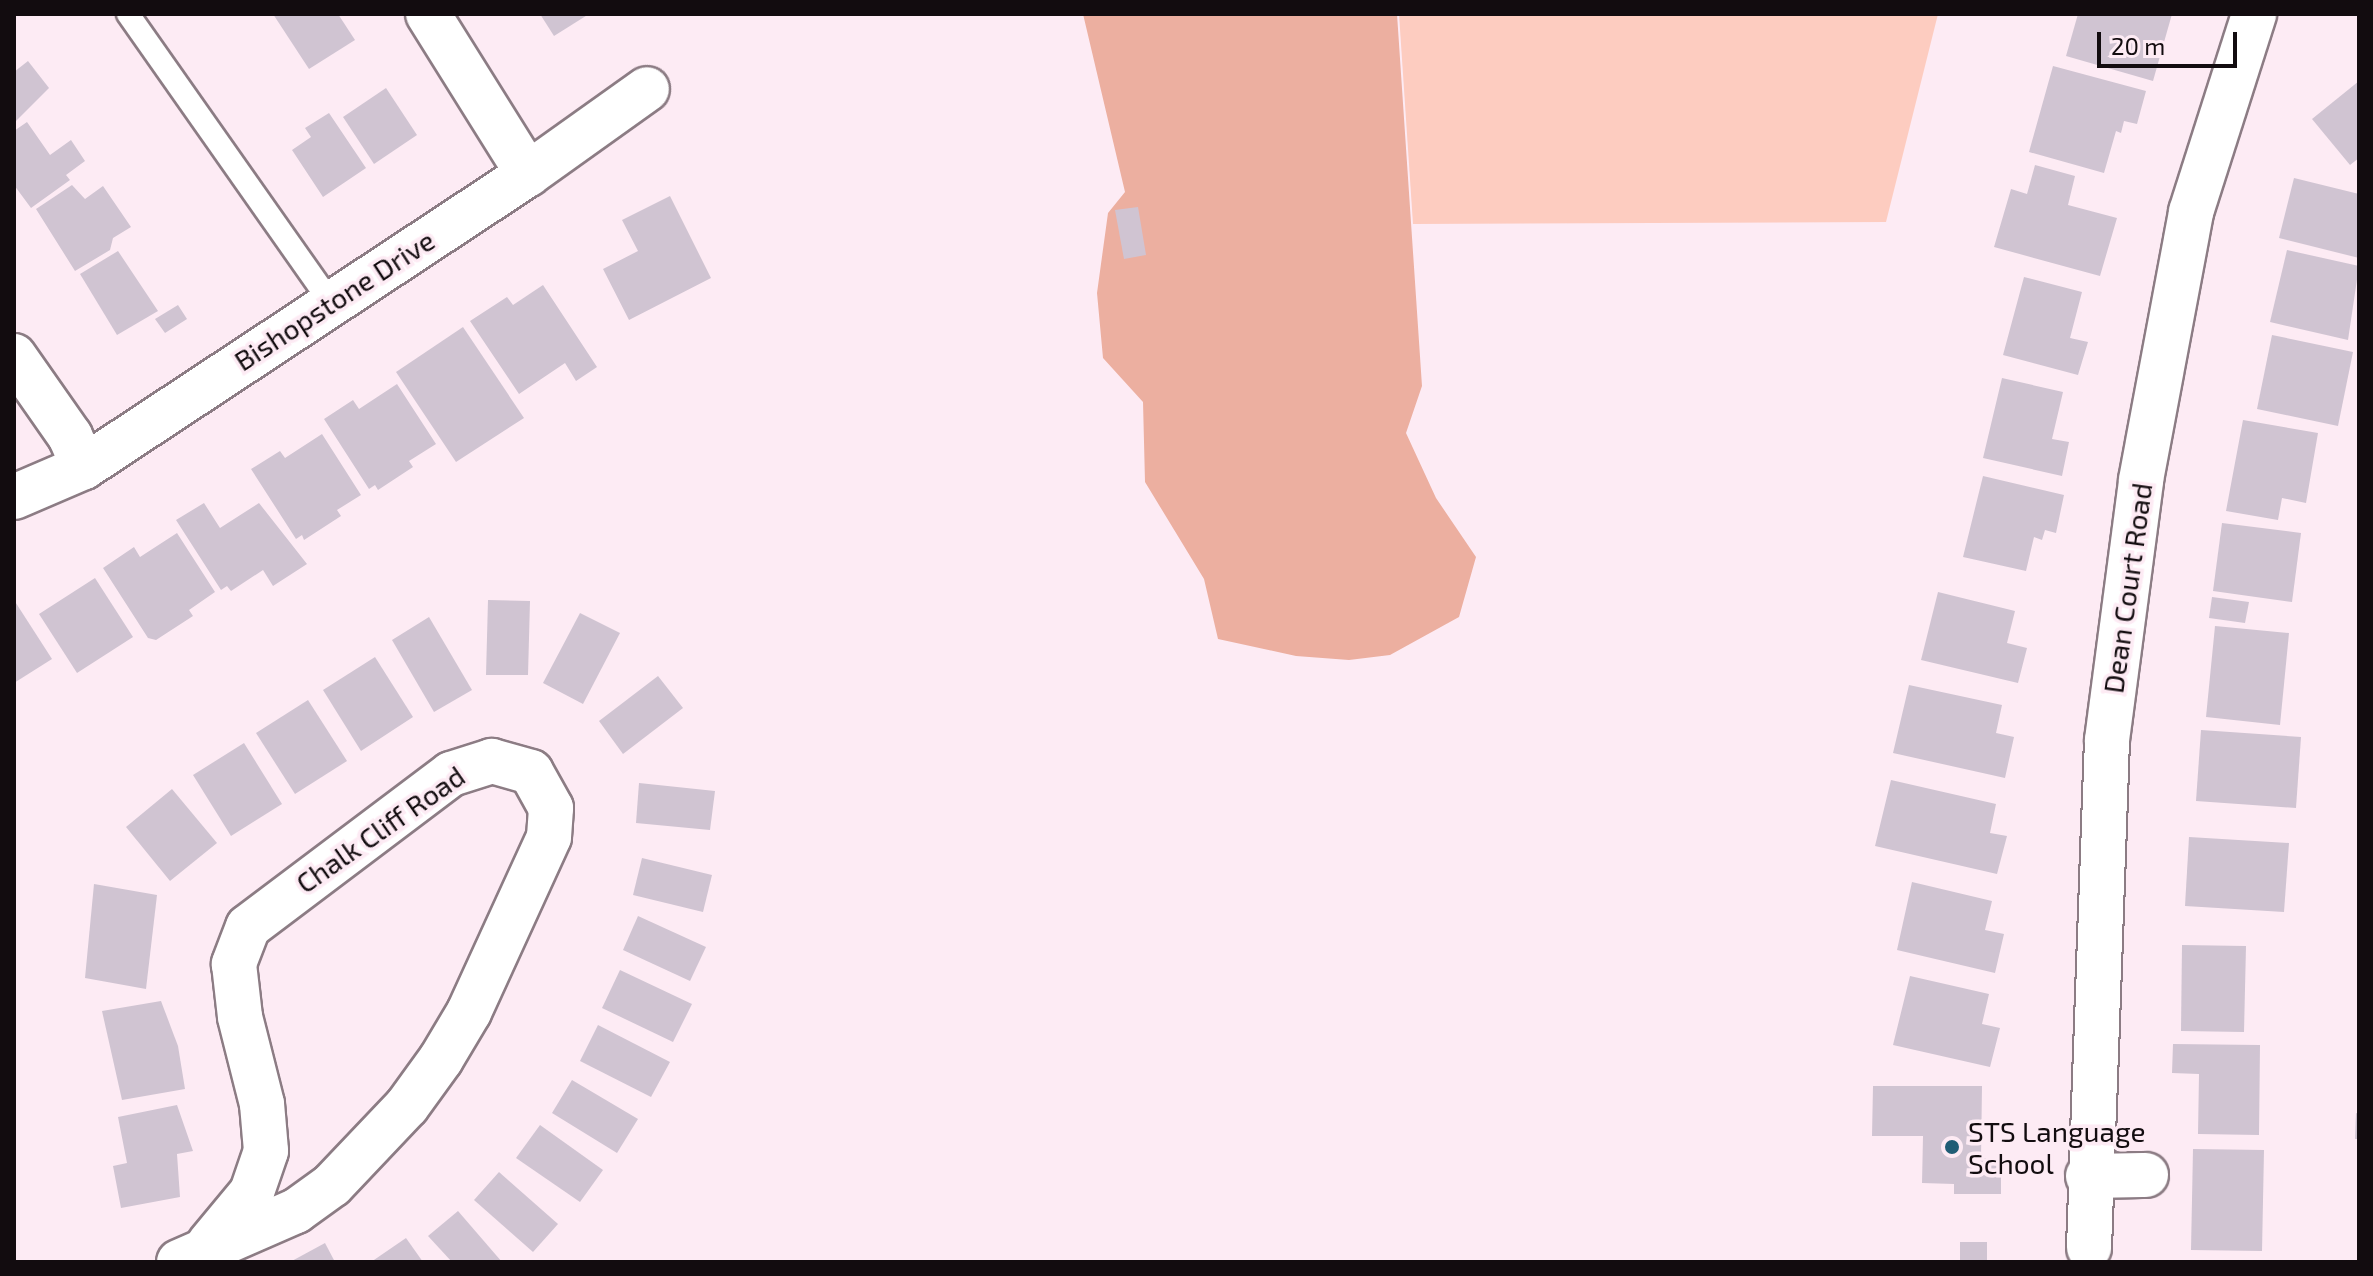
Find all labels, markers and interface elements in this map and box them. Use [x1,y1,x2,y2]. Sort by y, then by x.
scale bar [2101,16,2241,66]
text: 20 m [2111,31,2165,60]
street label: Bishopstone Drive [228,223,440,377]
street label: Dean Court Road [2096,481,2158,695]
street label: Chalk Cliff Road [289,758,471,900]
place label: STS Language School [1968,1114,2145,1180]
marker: STS Language School [1943,1138,1961,1156]

